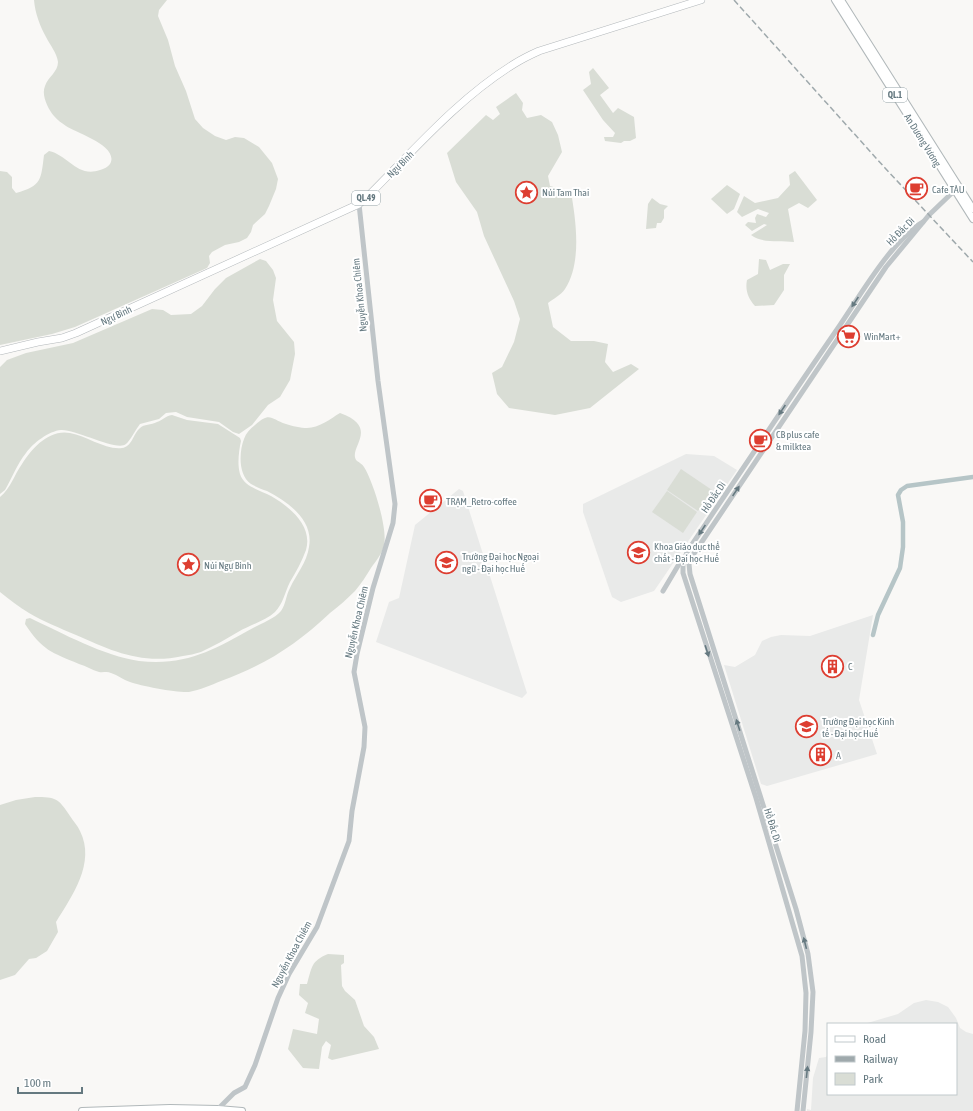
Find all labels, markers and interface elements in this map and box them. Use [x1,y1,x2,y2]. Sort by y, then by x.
road number: QL.1 [883,88,907,102]
street label: An Dương Vương [902,112,944,169]
street label: Ngự Bình [385,149,416,180]
cafe icon: Cafe TÀU [903,176,929,202]
place icon: Núi Tam Thai [513,179,539,205]
place label: Cafe TÀU [932,184,965,195]
place label: Núi Tam Thai [542,187,589,198]
road number: QL.49 [352,191,380,205]
street label: Hồ Đắc Di [884,215,917,248]
street label: Nguyễn Khoa Chiêm [350,258,369,332]
one-way arrow [851,297,859,308]
street label: Ngự Bình [99,303,134,327]
supermarket icon: WinMart+ [835,323,861,349]
place label: WinMart+ [864,331,901,342]
one-way arrow [778,405,786,415]
cafe icon: CB plus cafe & milktea [748,427,774,453]
place label: CB plus cafe & milktea [776,429,820,452]
street label: Hồ Đắc Di [699,480,728,515]
one-way arrow [732,486,740,496]
cafe icon: TRẠM_Retro-coffee [418,488,444,514]
place label: TRẠM_Retro-coffee [446,496,517,507]
one-way arrow [698,524,706,535]
school or university icon: Khoa Giáo dục thể chất - Đại học Huế [626,539,652,565]
place label: Khoa Giáo dục thể chất - Đại học Huế [654,541,720,564]
school or university icon: Trường Đại học Ngoại ngữ - Đại học Huế [433,549,459,575]
place label: Trường Đại học Ngoại ngữ - Đại học Huế [462,551,539,574]
place icon: Núi Ngự Bình [176,552,202,578]
place label: Núi Ngự Bình [204,560,252,571]
street label: Nguyễn Khoa Chiêm [343,585,370,659]
one-way arrow [705,645,711,657]
building icon: C [820,653,846,679]
place label: C [848,661,853,672]
school or university icon: Trường Đại học Kinh tế - Đại học Huế [793,714,819,740]
place label: Trường Đại học Kinh tế - Đại học Huế [822,716,894,739]
one-way arrow [735,719,741,731]
building icon: A [807,742,833,768]
place label: A [836,750,841,761]
street label: Hồ Đắc Di [762,807,783,844]
street label: Nguyễn Khoa Chiêm [269,919,314,989]
one-way arrow [802,937,808,949]
legend [827,1023,957,1095]
text: Road [863,1032,886,1046]
text: Railway [863,1052,898,1066]
one-way arrow [804,1066,810,1078]
scale bar [18,1069,82,1095]
text: Park [863,1072,884,1086]
text: 100 m [24,1076,51,1090]

